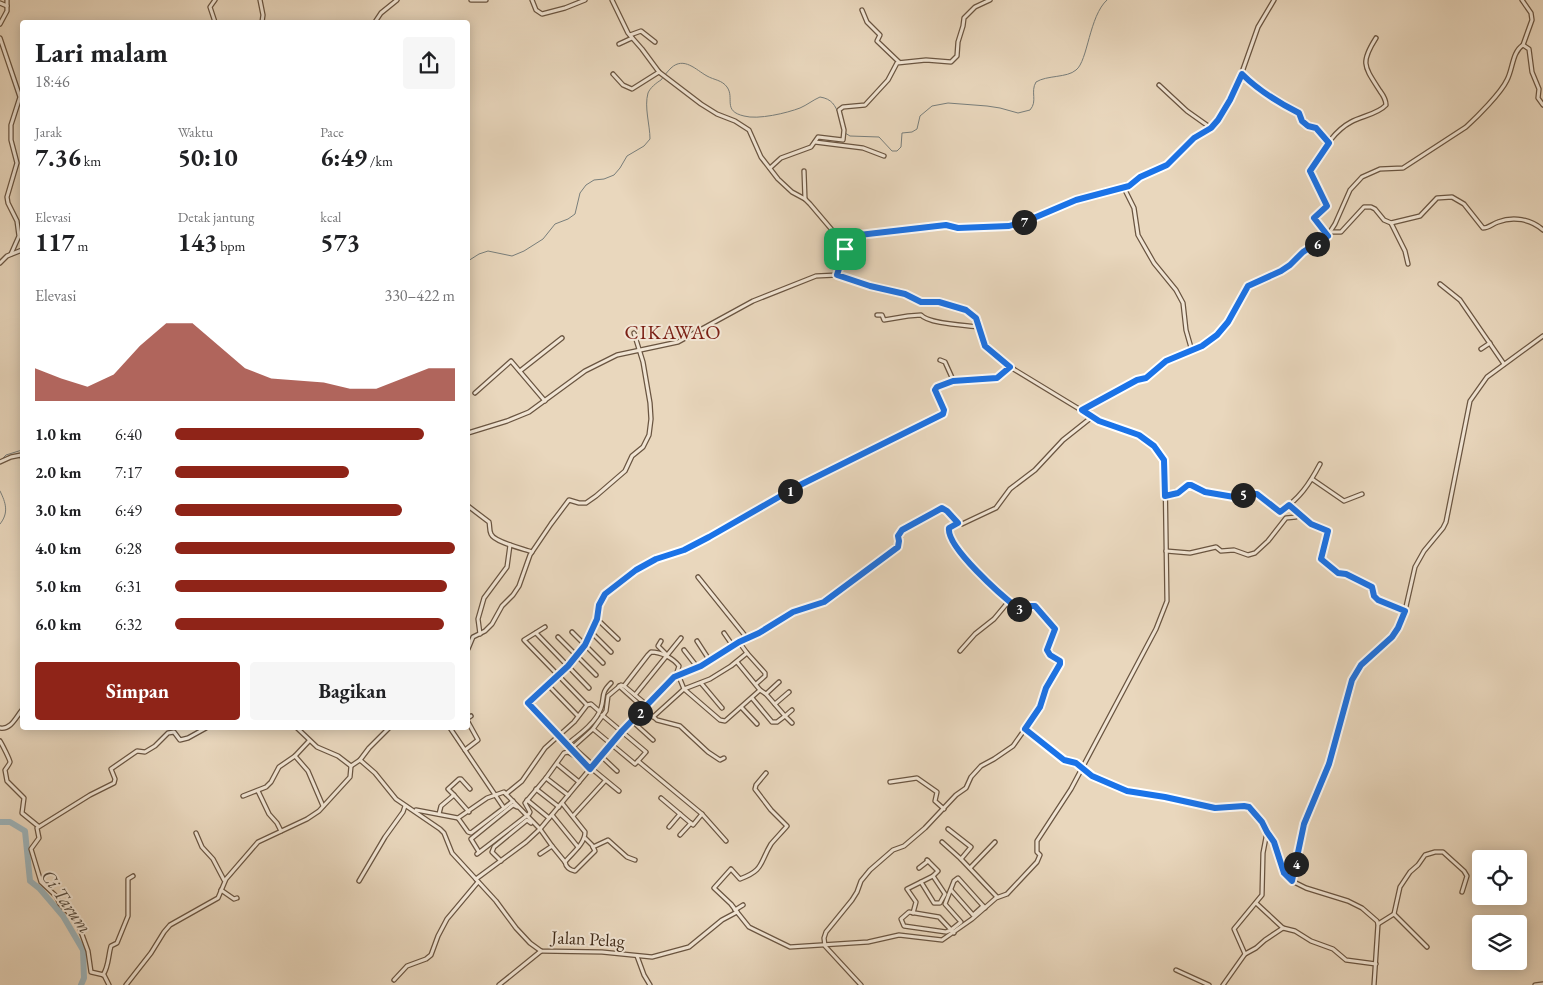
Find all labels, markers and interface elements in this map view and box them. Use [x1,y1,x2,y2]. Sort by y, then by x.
text: Lari malam [35,34,168,70]
button: share [403,37,455,89]
text: 18:46 [35,71,70,92]
text: Jarak [35,123,62,141]
text: Waktu [178,123,213,141]
text: Pace [320,123,344,141]
text: 7.36 [35,141,81,173]
text: 50:10 [178,141,238,173]
text: 6:49 [320,141,367,173]
text: km [81,152,101,170]
text: /km [367,152,393,170]
text: Elevasi [35,208,71,226]
text: Detak jantung [178,208,254,226]
text: kcal [320,208,341,226]
pin: 7 [1012,210,1036,234]
text: 7 [1021,213,1028,231]
text: 117 [35,226,75,258]
text: 143 [178,226,217,258]
text: 573 [320,226,360,258]
pin [824,228,866,270]
pin: 6 [1304,232,1330,256]
icon: arrive [831,235,859,263]
text: 6 [1314,235,1321,253]
text: m [75,237,88,255]
text: bpm [217,237,246,255]
text: Elevasi [35,285,76,306]
text: 330–422 m [384,285,455,306]
district label: CIKAWAO [625,319,721,345]
text: 1.0 km [35,424,81,445]
text: 6:40 [115,424,142,445]
text: 2.0 km [35,462,81,483]
text: 7:17 [115,462,142,483]
pin: 1 [778,478,802,504]
text: 1 [787,482,794,500]
pin: 5 [1230,482,1256,508]
text: 5 [1240,486,1247,504]
text: 3.0 km [35,500,81,521]
text: 6:49 [115,500,142,521]
text: 4.0 km [35,538,81,559]
text: 6:28 [115,538,142,559]
text: 5.0 km [35,576,81,597]
text: 6:31 [115,576,142,597]
pin: 3 [1006,596,1032,622]
text: 3 [1016,600,1023,618]
text: 6.0 km [35,614,81,635]
text: 6:32 [115,614,142,635]
button: Simpan [35,662,240,720]
button: Bagikan [250,662,455,720]
pin: 2 [628,700,652,726]
text: 2 [637,704,644,722]
map controls [1472,850,1527,970]
button: locate [1472,850,1527,905]
pin: 4 [1284,852,1308,876]
text: 4 [1293,855,1300,873]
water label: Ci Tarum [36,865,98,938]
button: layers [1472,915,1527,970]
street label: Jalan Pelag [549,925,625,952]

